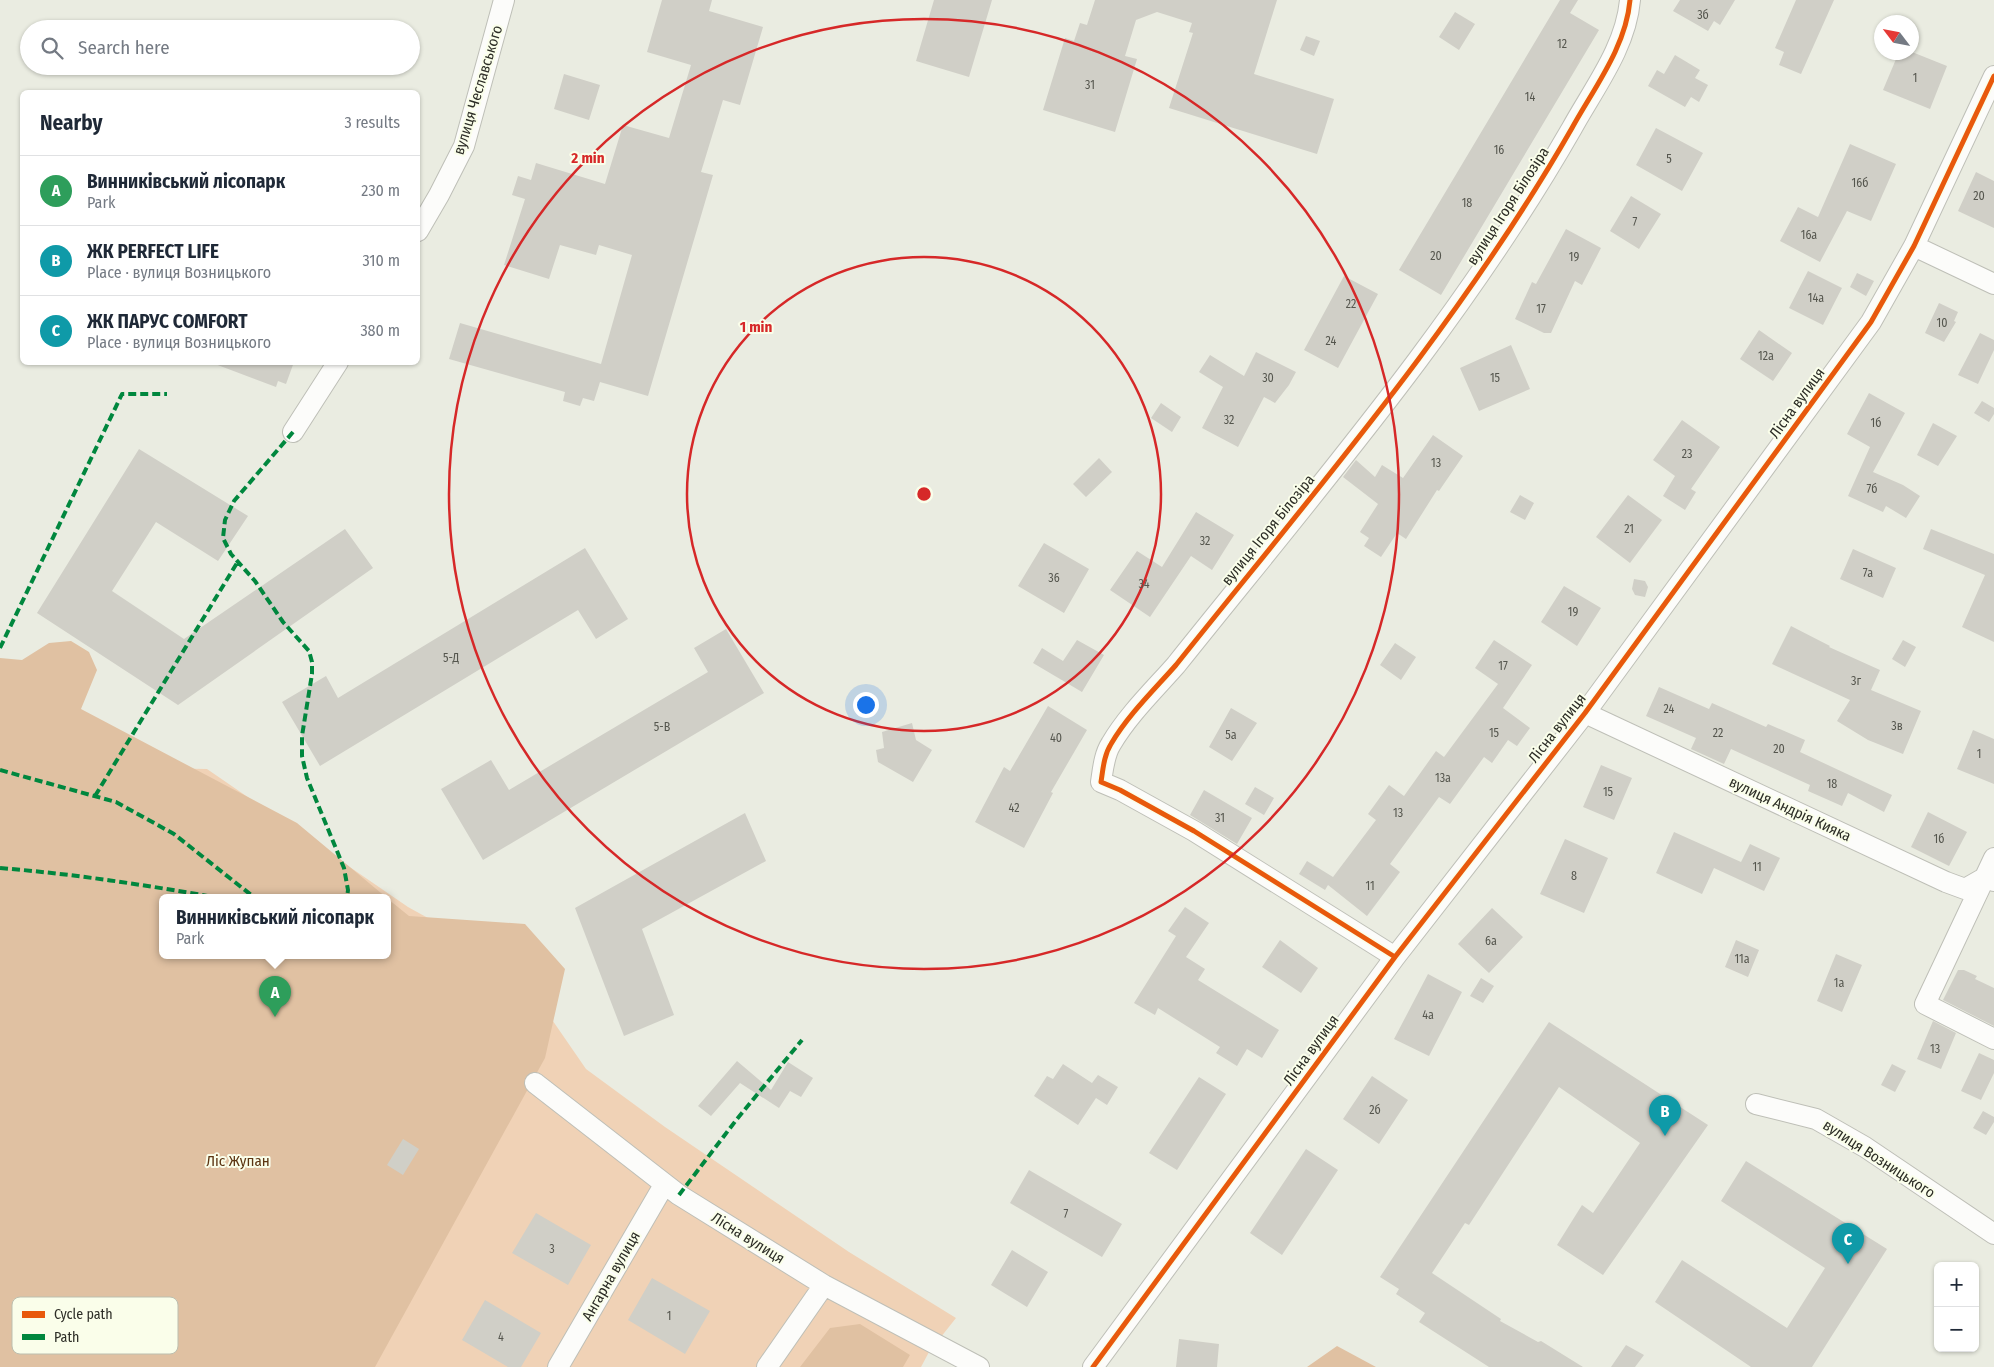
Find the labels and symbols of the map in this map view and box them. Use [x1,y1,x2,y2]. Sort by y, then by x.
house number: 3б [1697,8,1709,22]
north arrow [1874,15,1919,60]
street label: вулиця Чеславського [450,23,506,157]
house number: 12 [1557,37,1567,51]
house number: 1 [1913,71,1917,85]
house number: 31 [1085,78,1095,92]
house number: 14 [1525,90,1535,104]
house number: 16 [1494,143,1504,157]
street label: вулиця Ігоря Білозіра [1463,144,1553,268]
text: 2 min [570,149,605,167]
house number: 5 [1666,152,1672,166]
house number: 16б [1852,176,1868,190]
house number: 20 [1973,189,1985,203]
house number: 18 [1462,196,1472,210]
house number: 7 [1633,215,1638,229]
house number: 16а [1801,228,1817,242]
house number: 20 [1430,249,1442,263]
house number: 19 [1569,250,1579,264]
house number: 14а [1808,291,1824,305]
house number: 22 [1346,297,1356,311]
house number: 17 [1536,302,1546,316]
house number: 10 [1937,316,1947,330]
text: 1 min [740,318,772,336]
house number: 24 [1326,334,1337,348]
house number: 12а [1758,349,1774,363]
street label: Лісна вулиця [1765,364,1829,442]
house number: 30 [1262,371,1274,385]
house number: 15 [1490,371,1501,385]
house number: 32 [1224,413,1234,427]
house number: 1б [1871,416,1881,430]
house number: 23 [1682,447,1692,461]
house number: 13 [1431,456,1441,470]
street label: вулиця Ігоря Білозіра [1218,471,1318,589]
house number: 7б [1866,482,1878,496]
centre of rings [915,485,933,503]
house number: 21 [1624,522,1634,536]
house number: 32 [1200,534,1210,548]
house number: 7а [1863,566,1873,580]
house number: 36 [1048,571,1060,585]
house number: 34 [1138,577,1150,591]
house number: 19 [1568,605,1578,619]
house number: 5-Д [443,651,459,665]
house number: 17 [1498,659,1508,673]
house number: 3г [1851,674,1861,688]
street label: Лісна вулиця [1524,690,1590,766]
your location [853,692,879,718]
house number: 24 [1664,702,1675,716]
house number: 3в [1891,719,1903,733]
house number: 5-В [654,720,671,734]
house number: 15 [1489,726,1500,740]
house number: 22 [1713,726,1723,740]
house number: 5а [1225,728,1237,742]
house number: 40 [1050,731,1062,745]
house number: 20 [1773,742,1785,756]
house number: 1 [1977,747,1981,761]
house number: 13а [1435,771,1451,785]
street label: вулиця Андрія Кияка [1726,773,1854,845]
house number: 18 [1827,777,1837,791]
house number: 15 [1603,785,1614,799]
house number: 42 [1009,801,1019,815]
house number: 13 [1393,806,1403,820]
house number: 31 [1215,811,1225,825]
house number: 1б [1934,832,1944,846]
house number: 11 [1752,860,1762,874]
house number: 8 [1571,869,1577,883]
house number: 11 [1365,879,1375,893]
house number: 6а [1485,934,1497,948]
house number: 11а [1734,952,1750,966]
pin: A [259,976,291,1017]
house number: 1а [1834,976,1844,990]
house number: 4а [1422,1008,1434,1022]
street label: Лісна вулиця [1279,1011,1343,1089]
house number: 13 [1930,1042,1940,1056]
pin: B [1649,1095,1681,1136]
house number: 2б [1369,1103,1381,1117]
street label: вулиця Возницького [1820,1116,1938,1202]
park label: Ліс Жупан [206,1152,270,1170]
house number: 7 [1064,1207,1069,1221]
street label: Лісна вулиця [708,1208,788,1268]
pin: C [1832,1223,1864,1264]
street label: Ангарна вулиця [578,1228,644,1324]
house number: 3 [549,1242,555,1256]
legend [12,1297,178,1354]
text: Cycle path [54,1306,113,1323]
house number: 1 [667,1309,671,1323]
text: Path [54,1329,79,1346]
house number: 4 [498,1330,504,1344]

